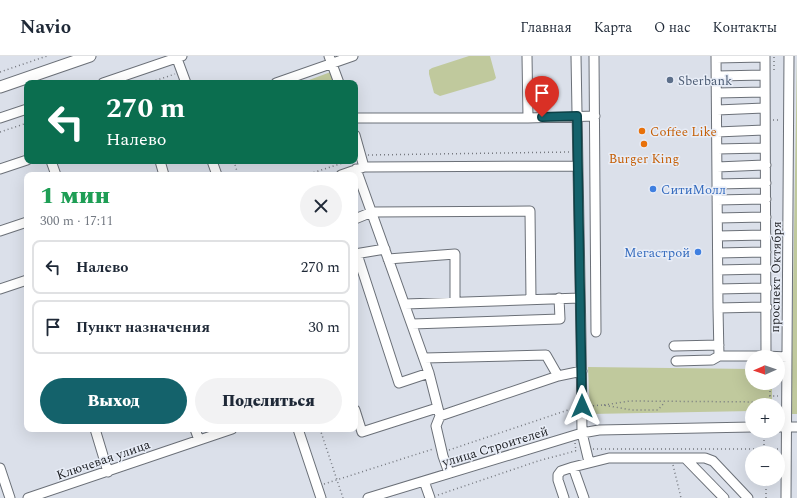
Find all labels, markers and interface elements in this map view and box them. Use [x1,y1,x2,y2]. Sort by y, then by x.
text: Navio [20,13,71,42]
text: Главная [520,17,572,38]
text: Карта [594,17,632,38]
text: О нас [654,17,691,38]
text: Контакты [713,17,777,38]
place label: Sberbank [678,71,732,91]
marker: Sberbank [665,75,675,85]
pin [525,76,559,117]
icon: arrive [531,82,553,104]
text: 270 m [106,87,185,130]
icon: left [40,96,92,148]
place label: Coffee Like [650,122,717,142]
text: Налево [106,126,166,153]
marker: Coffee Like [637,126,647,136]
marker: Burger King [639,139,649,149]
place label: Burger King [609,149,679,169]
text: 1 мин [40,178,110,214]
place label: СитиМолл [661,180,726,200]
marker: СитиМолл [648,184,658,194]
button: close [300,185,342,227]
text: 300 m · 17:11 [40,211,113,231]
street label: проспект Октября [765,221,787,333]
place label: Мегастрой [624,243,690,263]
marker: Мегастрой [693,247,703,257]
icon: left [42,256,64,278]
text: Налево [76,256,129,279]
text: 270 m [301,256,340,279]
icon: arrive [42,316,64,338]
text: Пункт назначения [76,316,210,339]
text: 30 m [308,316,340,339]
north arrow [745,350,785,390]
map controls [745,350,785,486]
button: Выход [40,378,187,424]
button: Поделиться [195,378,342,424]
position arrow [561,385,603,427]
button: + [745,398,785,438]
street label: улица Строителей [439,421,551,473]
street label: Ключевая улица [54,434,153,485]
button: − [745,446,785,486]

